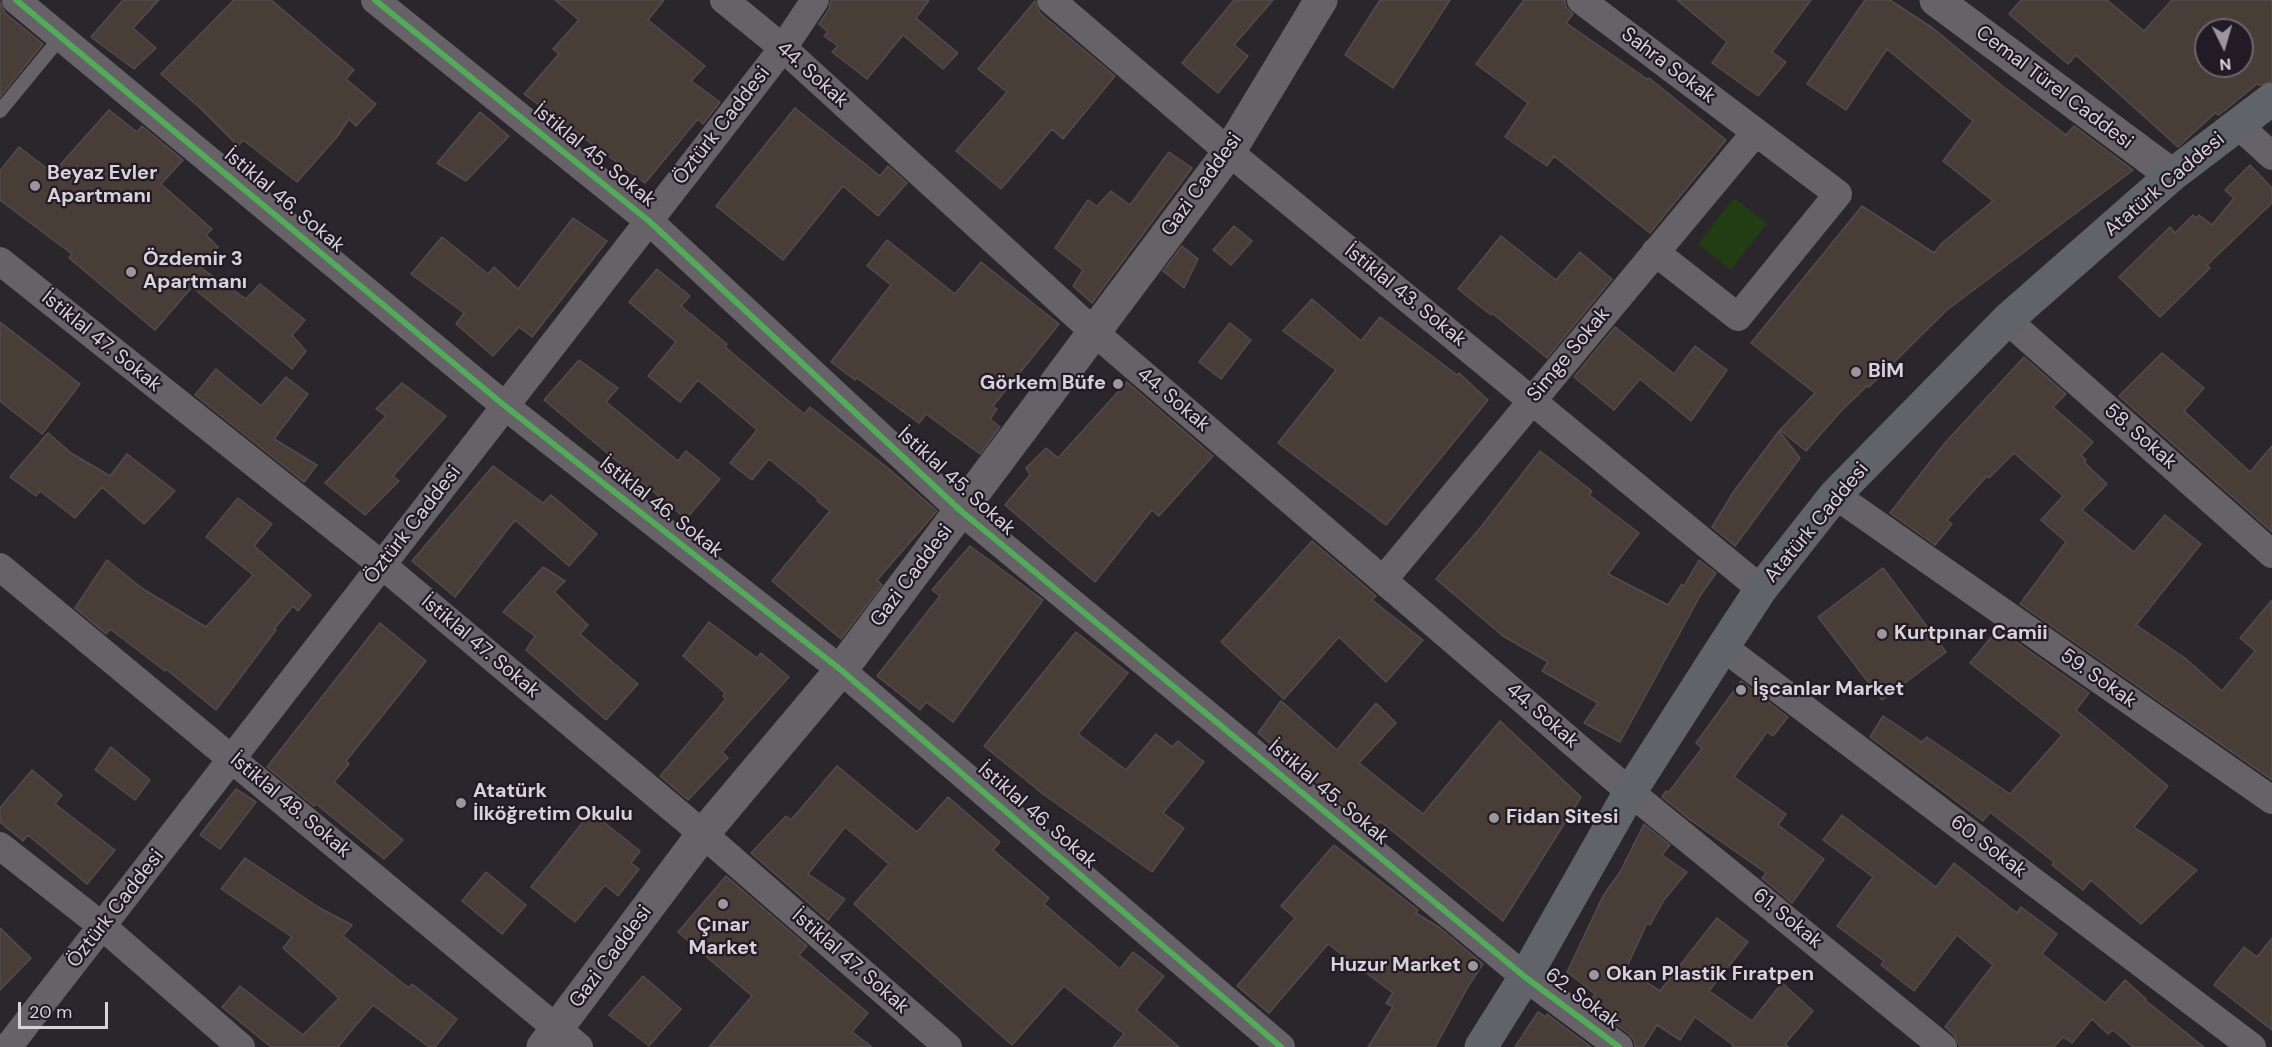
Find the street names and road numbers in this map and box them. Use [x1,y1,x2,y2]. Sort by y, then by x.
street label: Cemal Türel Caddesi [1971,21,2137,155]
street label: Sahra Sokak [1616,23,1720,109]
street label: 44. Sokak [771,37,853,113]
street label: Öztürk Caddesi [668,62,776,190]
street label: İstiklal 45. Sokak [528,99,660,213]
street label: Atatürk Caddesi [2100,128,2230,242]
street label: Gazi Caddesi [1156,129,1248,241]
street label: İstiklal 46. Sokak [219,144,349,258]
street label: İstiklal 43. Sokak [1339,240,1471,352]
street label: İstiklal 47. Sokak [36,286,166,398]
street label: Simge Sokak [1523,303,1615,407]
street label: 44. Sokak [1132,363,1214,437]
street label: 58. Sokak [2099,399,2181,475]
street label: İstiklal 45. Sokak [892,423,1020,541]
street label: İstiklal 46. Sokak [595,452,727,564]
street label: Atatürk Caddesi [1760,458,1874,588]
street label: Öztürk Caddesi [359,461,467,589]
street label: Gazi Caddesi [866,520,958,632]
street label: İstiklal 47. Sokak [416,590,544,704]
street label: 59. Sokak [2055,644,2141,714]
street label: 44. Sokak [1501,678,1583,754]
street label: İstiklal 45. Sokak [1263,736,1393,850]
street label: İstiklal 48. Sokak [225,749,355,863]
street label: İstiklal 46. Sokak [973,758,1101,874]
street label: 60. Sokak [1945,811,2031,883]
street label: Öztürk Caddesi [62,845,170,973]
street label: 61. Sokak [1747,884,1827,954]
street label: Gazi Caddesi [565,901,657,1013]
street label: İstiklal 47. Sokak [786,905,914,1019]
street label: 62. Sokak [1540,963,1624,1035]

